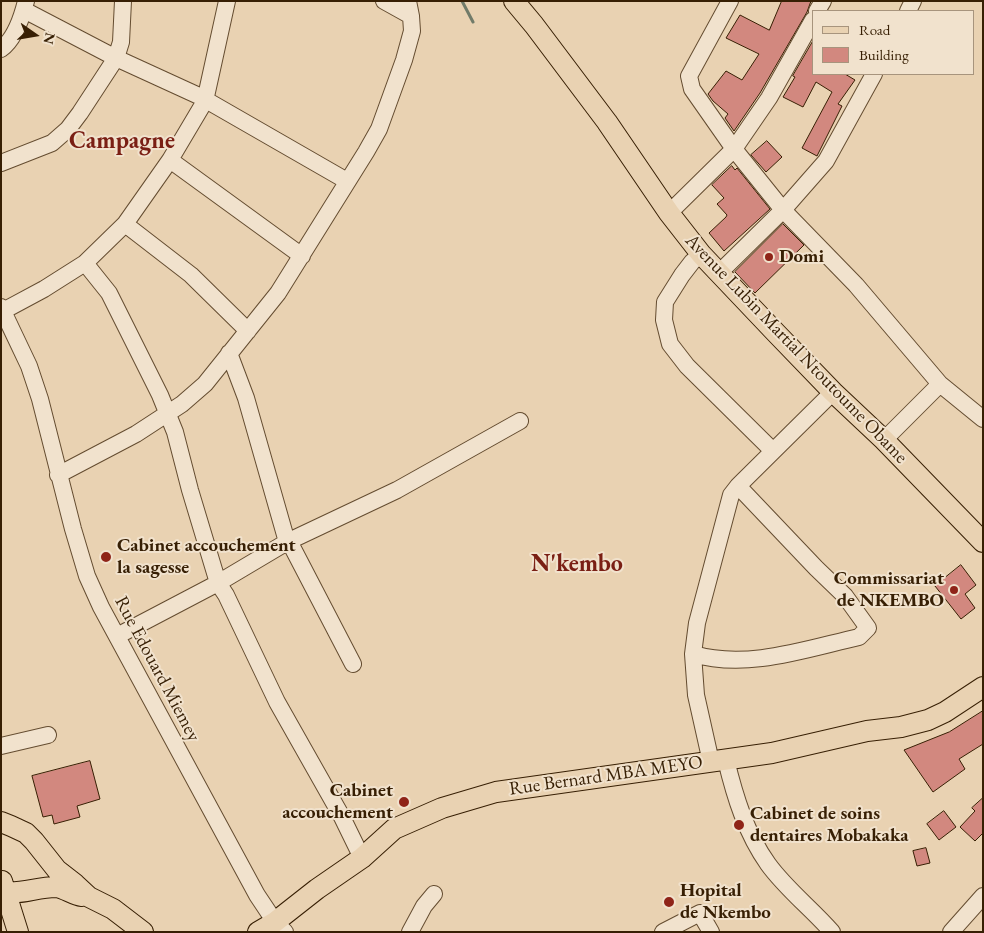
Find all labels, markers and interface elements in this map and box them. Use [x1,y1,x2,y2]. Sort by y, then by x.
north arrow [10,10,60,60]
legend [812,10,974,75]
text: Road [859,20,890,39]
text: N [40,31,60,46]
text: Building [859,45,909,64]
district label: Campagne [69,127,175,155]
street label: Avenue Lubin Martial Ntoutoume Obame [680,229,912,469]
place label: Domi [779,246,824,268]
marker: Domi [763,251,775,263]
place label: Cabinet accouchement la sagesse [117,535,296,579]
marker: Cabinet accouchement la sagesse [99,550,113,564]
district label: N'kembo [531,550,623,578]
place label: Commissariat de NKEMBO [834,568,944,612]
marker: Commissariat de NKEMBO [948,584,960,596]
street label: Rue Edouard Miemey [109,593,205,745]
street label: Rue Bernard MBA MEYO [508,751,704,801]
place label: Cabinet accouchement [282,780,393,824]
marker: Cabinet accouchement [397,795,411,809]
place label: Cabinet de soins dentaires Mobakaka [750,803,909,847]
marker: Cabinet de soins dentaires Mobakaka [732,818,746,832]
place label: Hopital de Nkembo [680,880,771,924]
marker: Hopital de Nkembo [662,895,676,909]

